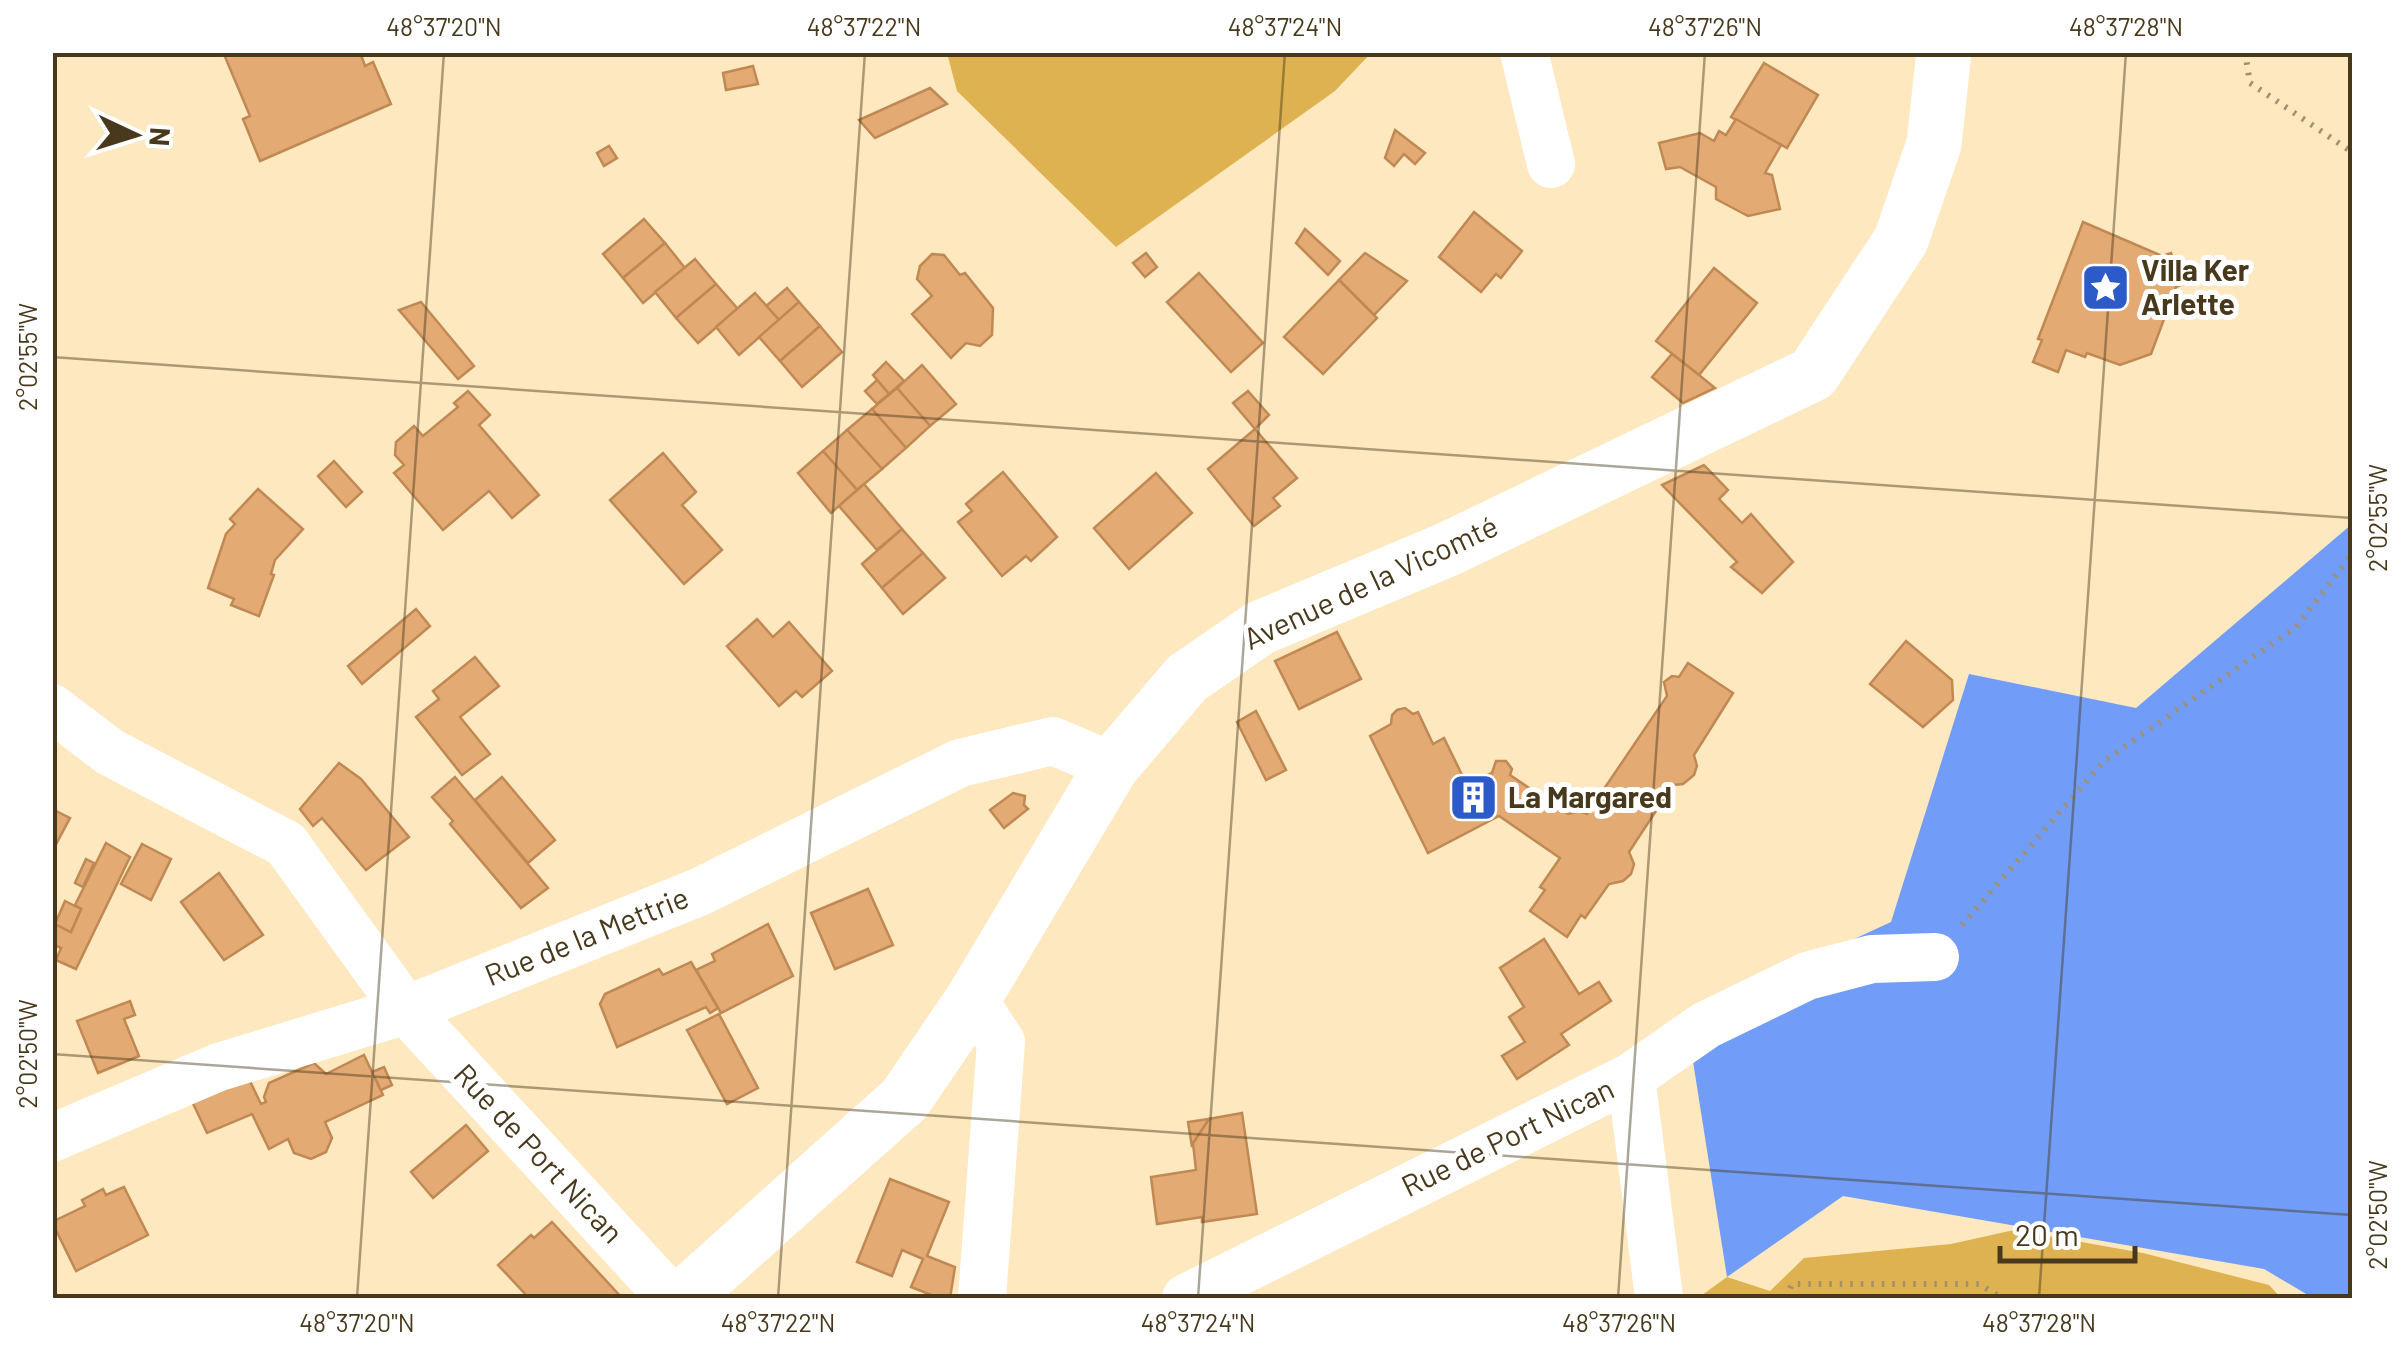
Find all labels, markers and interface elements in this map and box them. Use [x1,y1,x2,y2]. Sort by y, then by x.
text: 48°37'20"N [386,11,502,41]
text: 48°37'22"N [807,11,921,41]
text: 48°37'24"N [1228,11,1342,41]
text: 48°37'26"N [1648,11,1762,41]
text: 48°37'28"N [2069,11,2183,41]
north arrow [85,85,185,185]
text: N [143,126,179,147]
place label: Villa Ker Arlette [2141,251,2250,321]
place icon: Villa Ker Arlette [2080,262,2132,314]
text: 2°02'55"W [12,303,42,411]
text: 2°02'55"W [2362,464,2392,572]
street label: Avenue de la Vicomté [1237,506,1503,656]
building icon: La Margared [1447,772,1499,824]
place label: La Margared [1508,778,1672,814]
street label: Rue de la Mettrie [479,878,693,992]
text: 2°02'50"W [12,999,42,1109]
street label: Rue de Port Nican [447,1056,632,1250]
street label: Rue de Port Nican [1395,1069,1619,1203]
text: 2°02'50"W [2362,1160,2392,1270]
scale bar [2000,1201,2135,1263]
text: 20 m [2015,1216,2079,1252]
text: 48°37'20"N [299,1307,415,1337]
text: 48°37'22"N [721,1307,835,1337]
text: 48°37'24"N [1141,1307,1255,1337]
text: 48°37'26"N [1562,1307,1676,1337]
text: 48°37'28"N [1982,1307,2096,1337]

